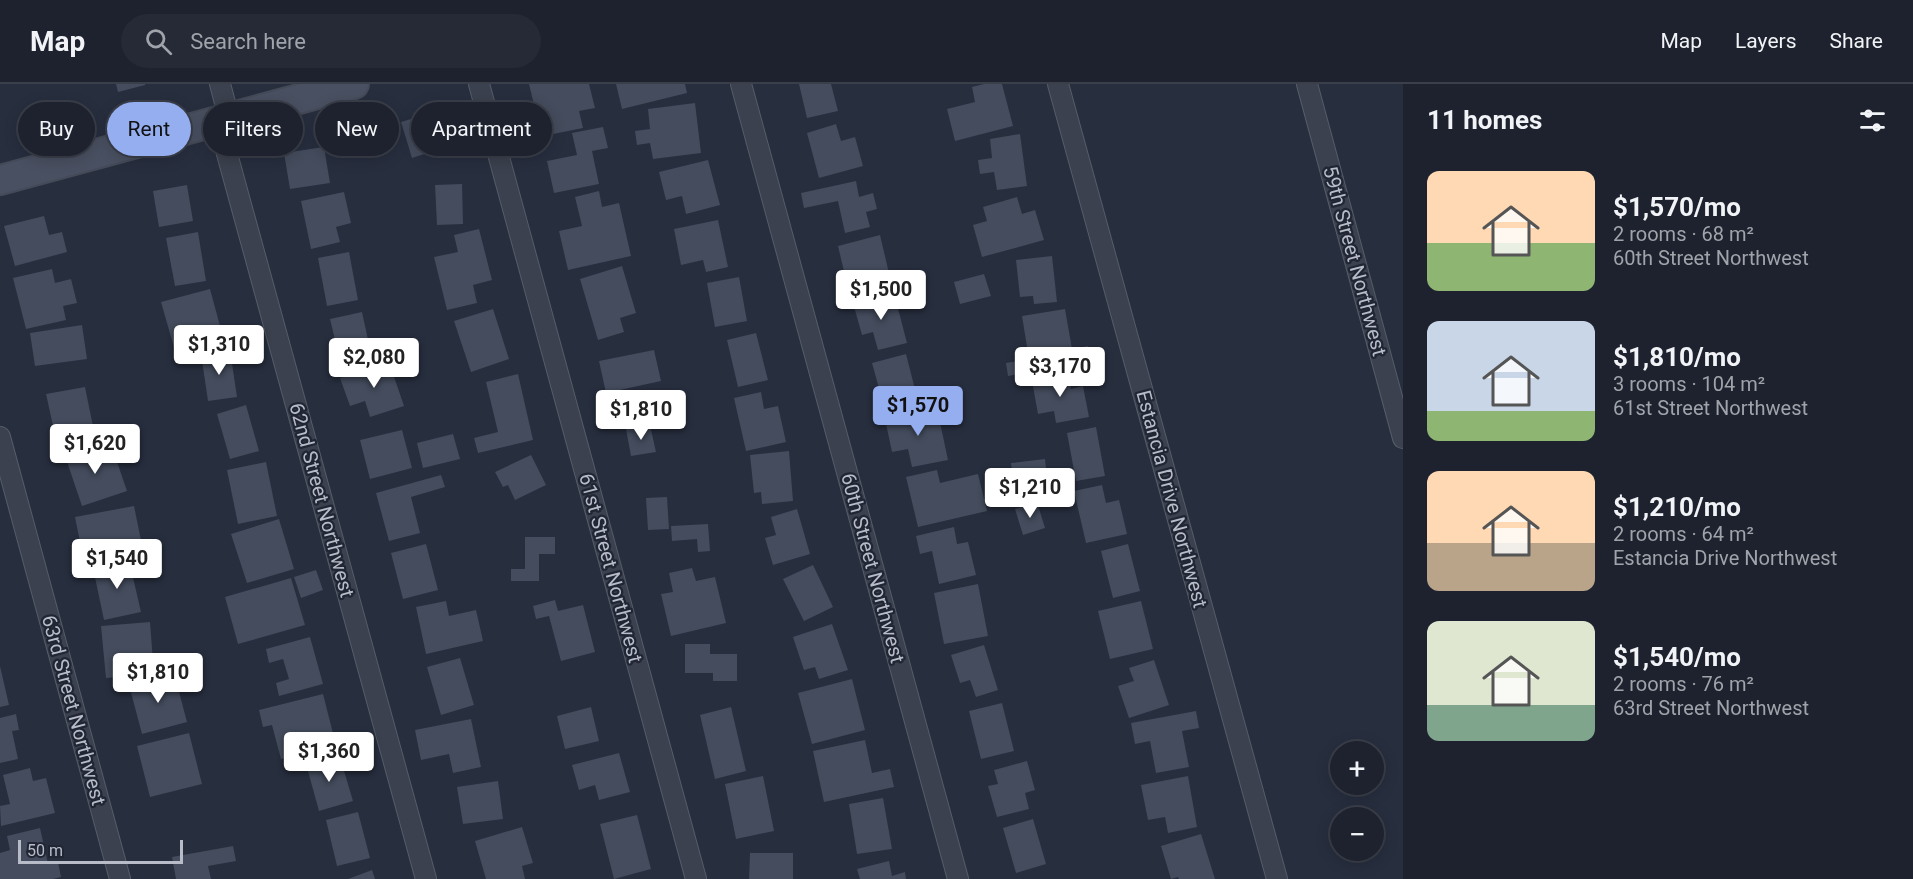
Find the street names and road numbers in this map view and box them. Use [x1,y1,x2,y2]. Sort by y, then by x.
street label: 59th Street Northwest [1318,163,1392,359]
street label: Estancia Drive Northwest [1131,388,1213,610]
street label: 62nd Street Northwest [284,400,360,600]
street label: 60th Street Northwest [836,470,910,666]
street label: 61st Street Northwest [574,471,648,665]
street label: 63rd Street Northwest [37,612,111,808]

